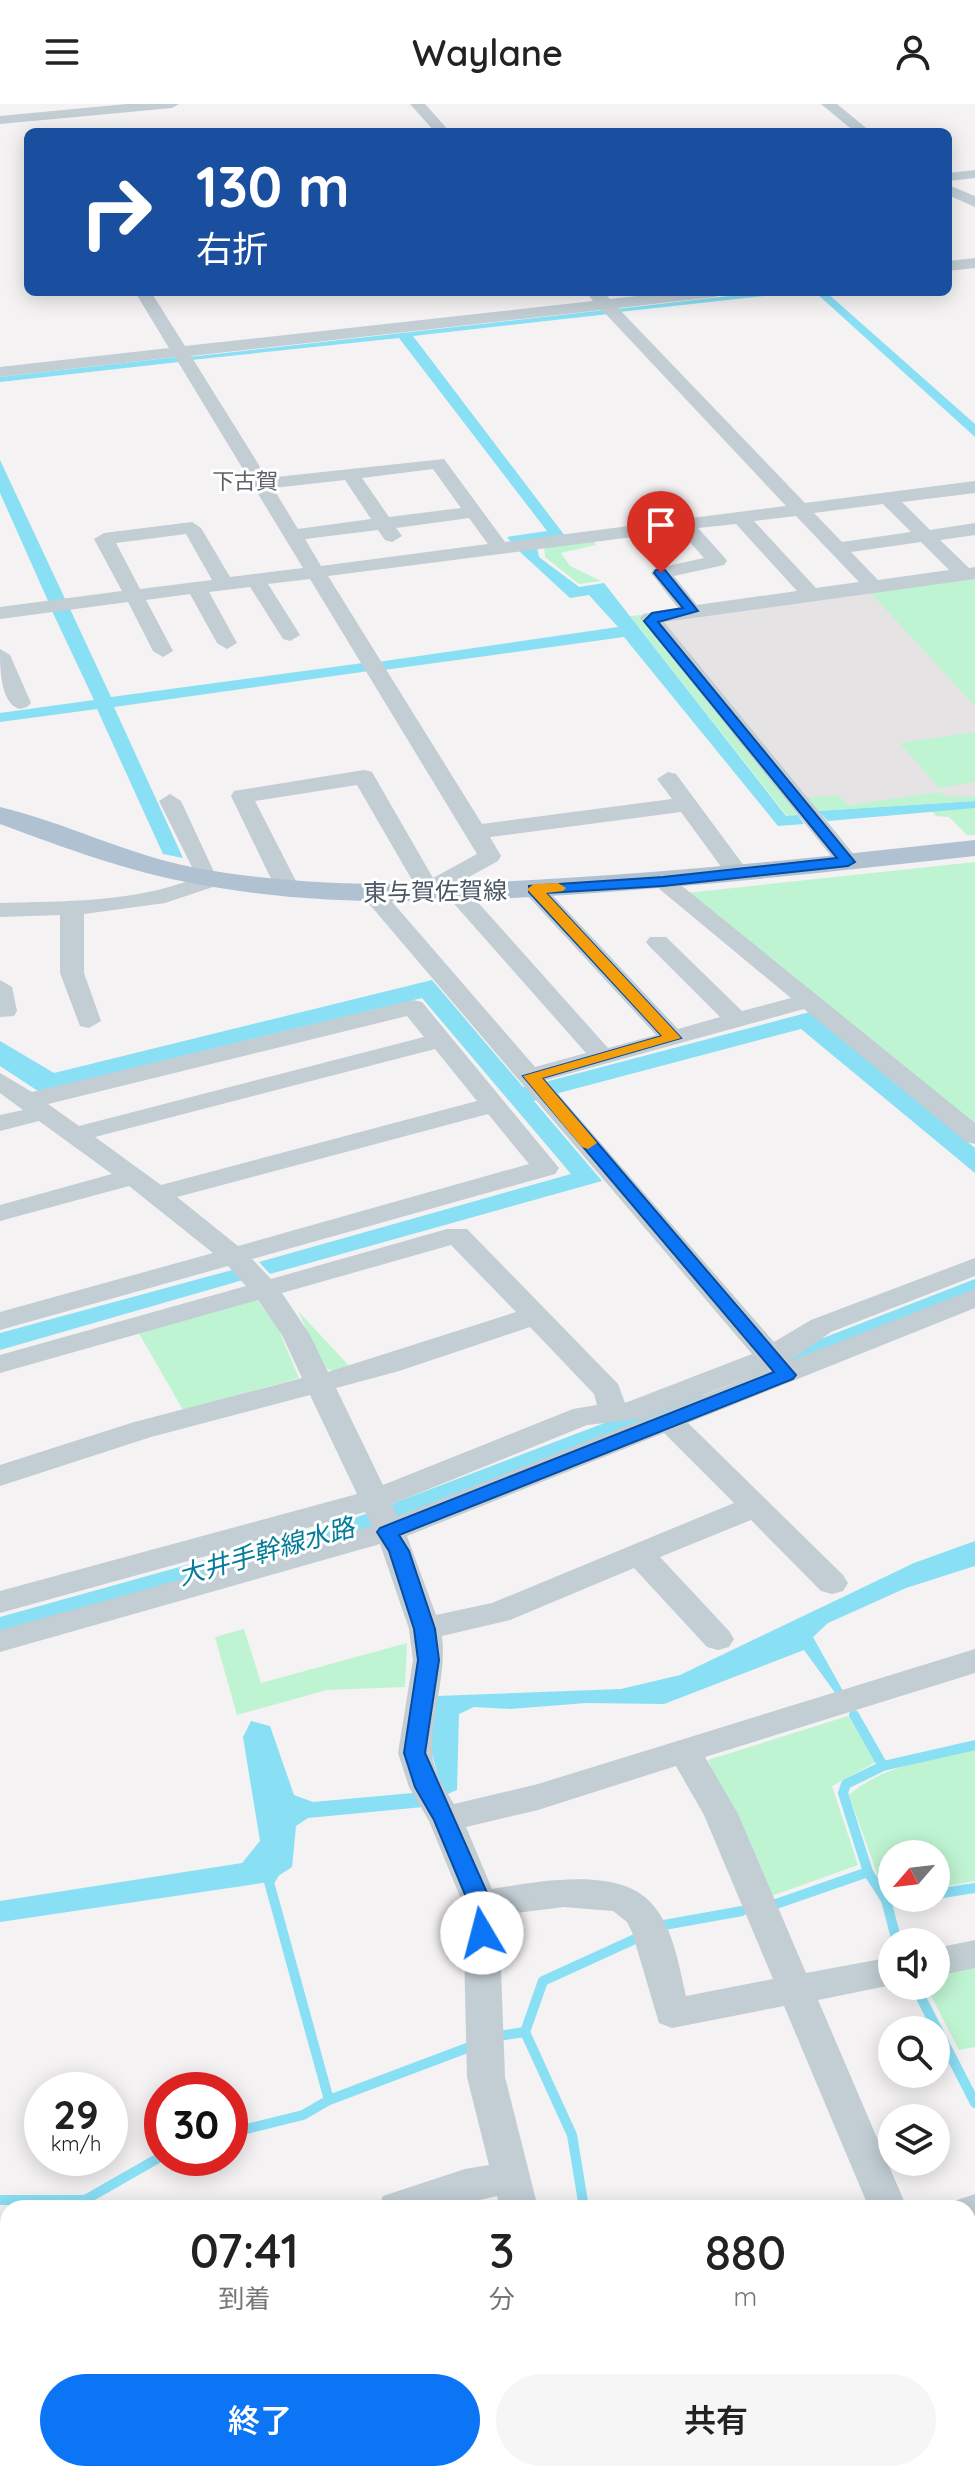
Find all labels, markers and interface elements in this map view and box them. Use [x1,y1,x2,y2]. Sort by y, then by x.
icon: menu [40,30,84,74]
text: Waylane [412,30,563,75]
icon: person [891,30,935,74]
text: 130 m [196,151,350,221]
icon: right [64,160,168,264]
text: 右折 [196,226,268,271]
district label: 下古賀 [212,467,278,495]
pin [627,491,695,573]
icon: arrive [639,503,683,547]
street label: 東与賀佐賀線 [363,875,507,907]
water label: 大井手幹線水路 [174,1510,360,1592]
north arrow [878,1840,950,1912]
map controls [878,1840,950,2176]
position arrow [440,1891,524,1975]
button: sound [878,1928,950,2000]
button: search [878,2016,950,2088]
speed limit sign: 30 [144,2072,248,2176]
text: 29 [53,2089,99,2139]
button: layers [878,2104,950,2176]
text: km/h [51,2131,101,2156]
text: 07:41 [190,2220,299,2280]
text: 3 [489,2220,515,2280]
text: 880 [705,2222,786,2282]
text: m [734,2280,757,2313]
text: 到着 [218,2282,270,2315]
text: 分 [489,2282,515,2315]
button: 終了 [40,2374,480,2466]
button: 共有 [496,2374,936,2466]

